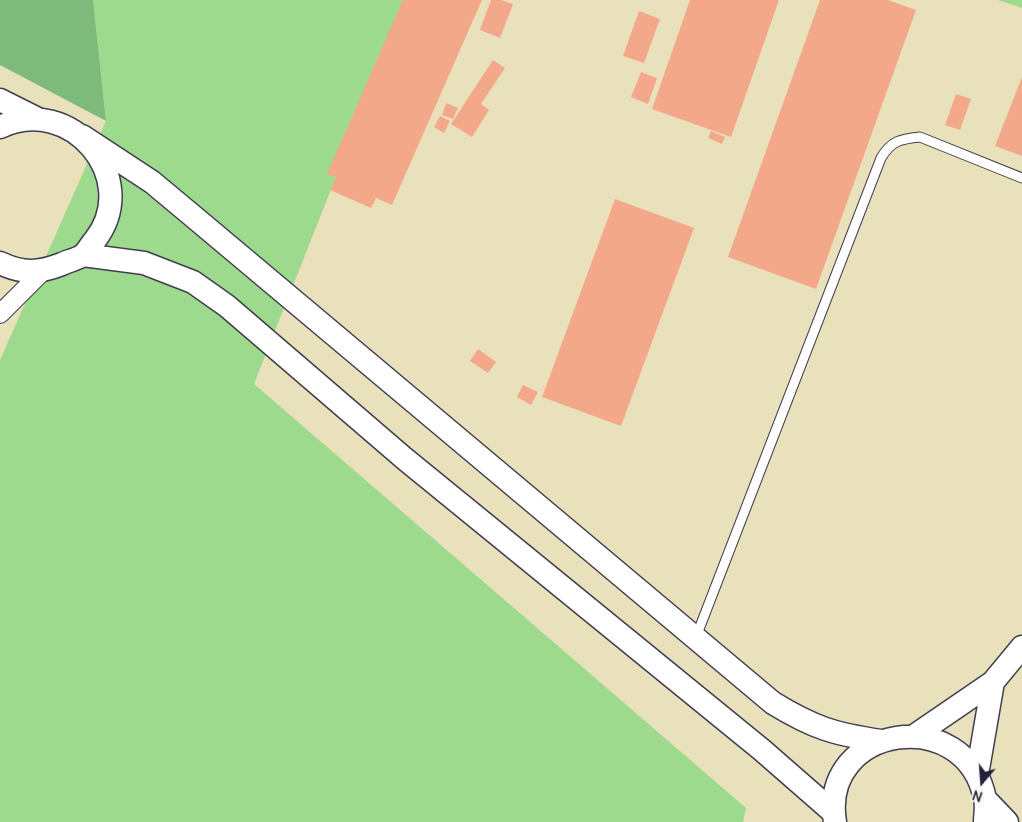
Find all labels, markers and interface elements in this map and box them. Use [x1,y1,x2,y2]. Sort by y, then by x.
north arrow [957,757,1007,807]
text: N [970,786,985,806]

